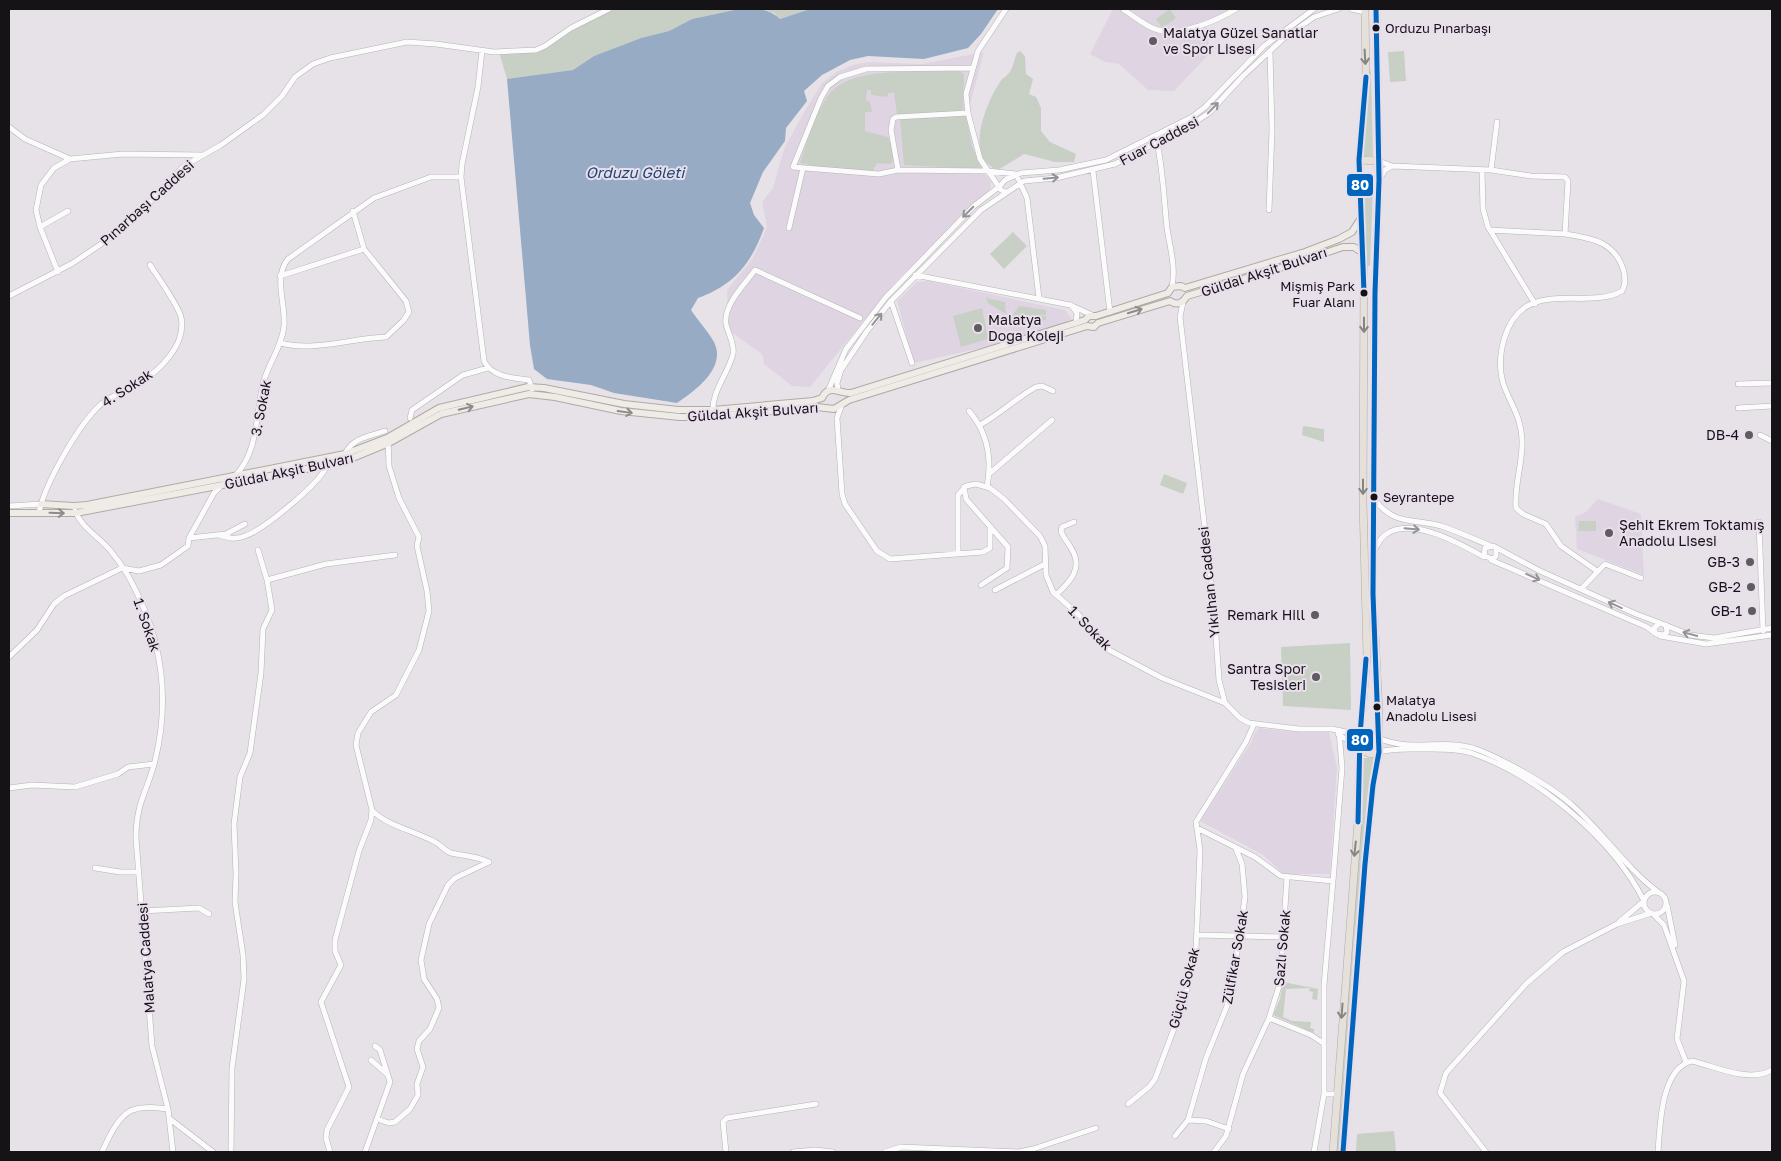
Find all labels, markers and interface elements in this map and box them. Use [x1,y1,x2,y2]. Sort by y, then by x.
place label: Orduzu Pınarbaşı [1385,20,1491,36]
marker: Orduzu Pınarbaşı [1371,23,1381,33]
place label: Malatya Güzel Sanatlar ve Spor Lisesi [1163,24,1319,57]
marker: Malatya Güzel Sanatlar ve Spor Lisesi [1147,35,1159,47]
one-way arrow [1360,49,1369,65]
one-way arrow [1207,102,1220,114]
street label: Fuar Caddesi [1116,112,1201,169]
street label: Pınarbaşı Caddesi [96,156,197,249]
water label: Orduzu Göleti [586,163,686,181]
line badge: 80 [1346,173,1374,197]
one-way arrow [1042,174,1058,183]
text: 80 [1351,176,1369,193]
one-way arrow [962,206,975,218]
street label: Güldal Akşit Bulvarı [1199,243,1329,300]
place label: Mişmiş Park Fuar Alanı [1280,278,1356,310]
marker: Mişmiş Park Fuar Alanı [1359,288,1369,298]
one-way arrow [1127,306,1143,316]
place label: Malatya Doğa Koleji [988,311,1064,344]
one-way arrow [871,312,882,325]
one-way arrow [1359,316,1369,332]
marker: Malatya Doğa Koleji [972,322,984,334]
street label: 4. Sokak [98,365,155,410]
street label: 3. Sokak [247,378,274,437]
street label: Güldal Akşit Bulvarı [687,398,819,425]
one-way arrow [457,403,473,412]
one-way arrow [617,407,633,417]
place label: DB-4 [1706,426,1739,443]
marker: DB-4 [1743,429,1755,441]
street label: Güldal Akşit Bulvarı [223,449,355,492]
one-way arrow [1358,478,1368,495]
place label: Seyrantepe [1383,489,1454,505]
marker: Seyrantepe [1369,492,1379,502]
one-way arrow [49,509,65,518]
place label: Şehit Ekrem Toktamış Anadolu Lisesi [1619,516,1764,549]
one-way arrow [1404,525,1420,534]
street label: Yıkılhan Caddesi [1194,526,1223,638]
marker: Şehit Ekrem Toktamış Anadolu Lisesi [1603,527,1615,539]
place label: GB-3 [1707,553,1740,570]
marker: GB-3 [1744,556,1756,568]
one-way arrow [1525,572,1540,582]
place label: GB-2 [1708,578,1741,595]
marker: GB-2 [1745,581,1757,593]
street label: 1. Sokak [130,596,165,654]
one-way arrow [1608,599,1623,609]
street label: 1. Sokak [1065,602,1116,654]
place label: GB-1 [1711,602,1742,619]
marker: GB-1 [1746,605,1758,617]
place label: Remark Hill [1227,606,1305,623]
marker: Remark Hill [1309,609,1321,621]
one-way arrow [1682,629,1698,638]
place label: Santra Spor Tesisleri [1227,660,1307,693]
marker: Santra Spor Tesisleri [1310,671,1322,683]
place label: Malatya Anadolu Lisesi [1386,692,1477,724]
marker: Malatya Anadolu Lisesi [1372,702,1382,712]
line badge: 80 [1346,728,1374,752]
text: 80 [1351,731,1369,748]
one-way arrow [1350,841,1360,857]
street label: Malatya Caddesi [133,902,158,1014]
street label: Zülfikar Sokak [1218,908,1251,1005]
street label: Sazlı Sokak [1270,909,1293,987]
street label: Güçlü Sokak [1165,945,1203,1030]
one-way arrow [1337,1003,1347,1019]

